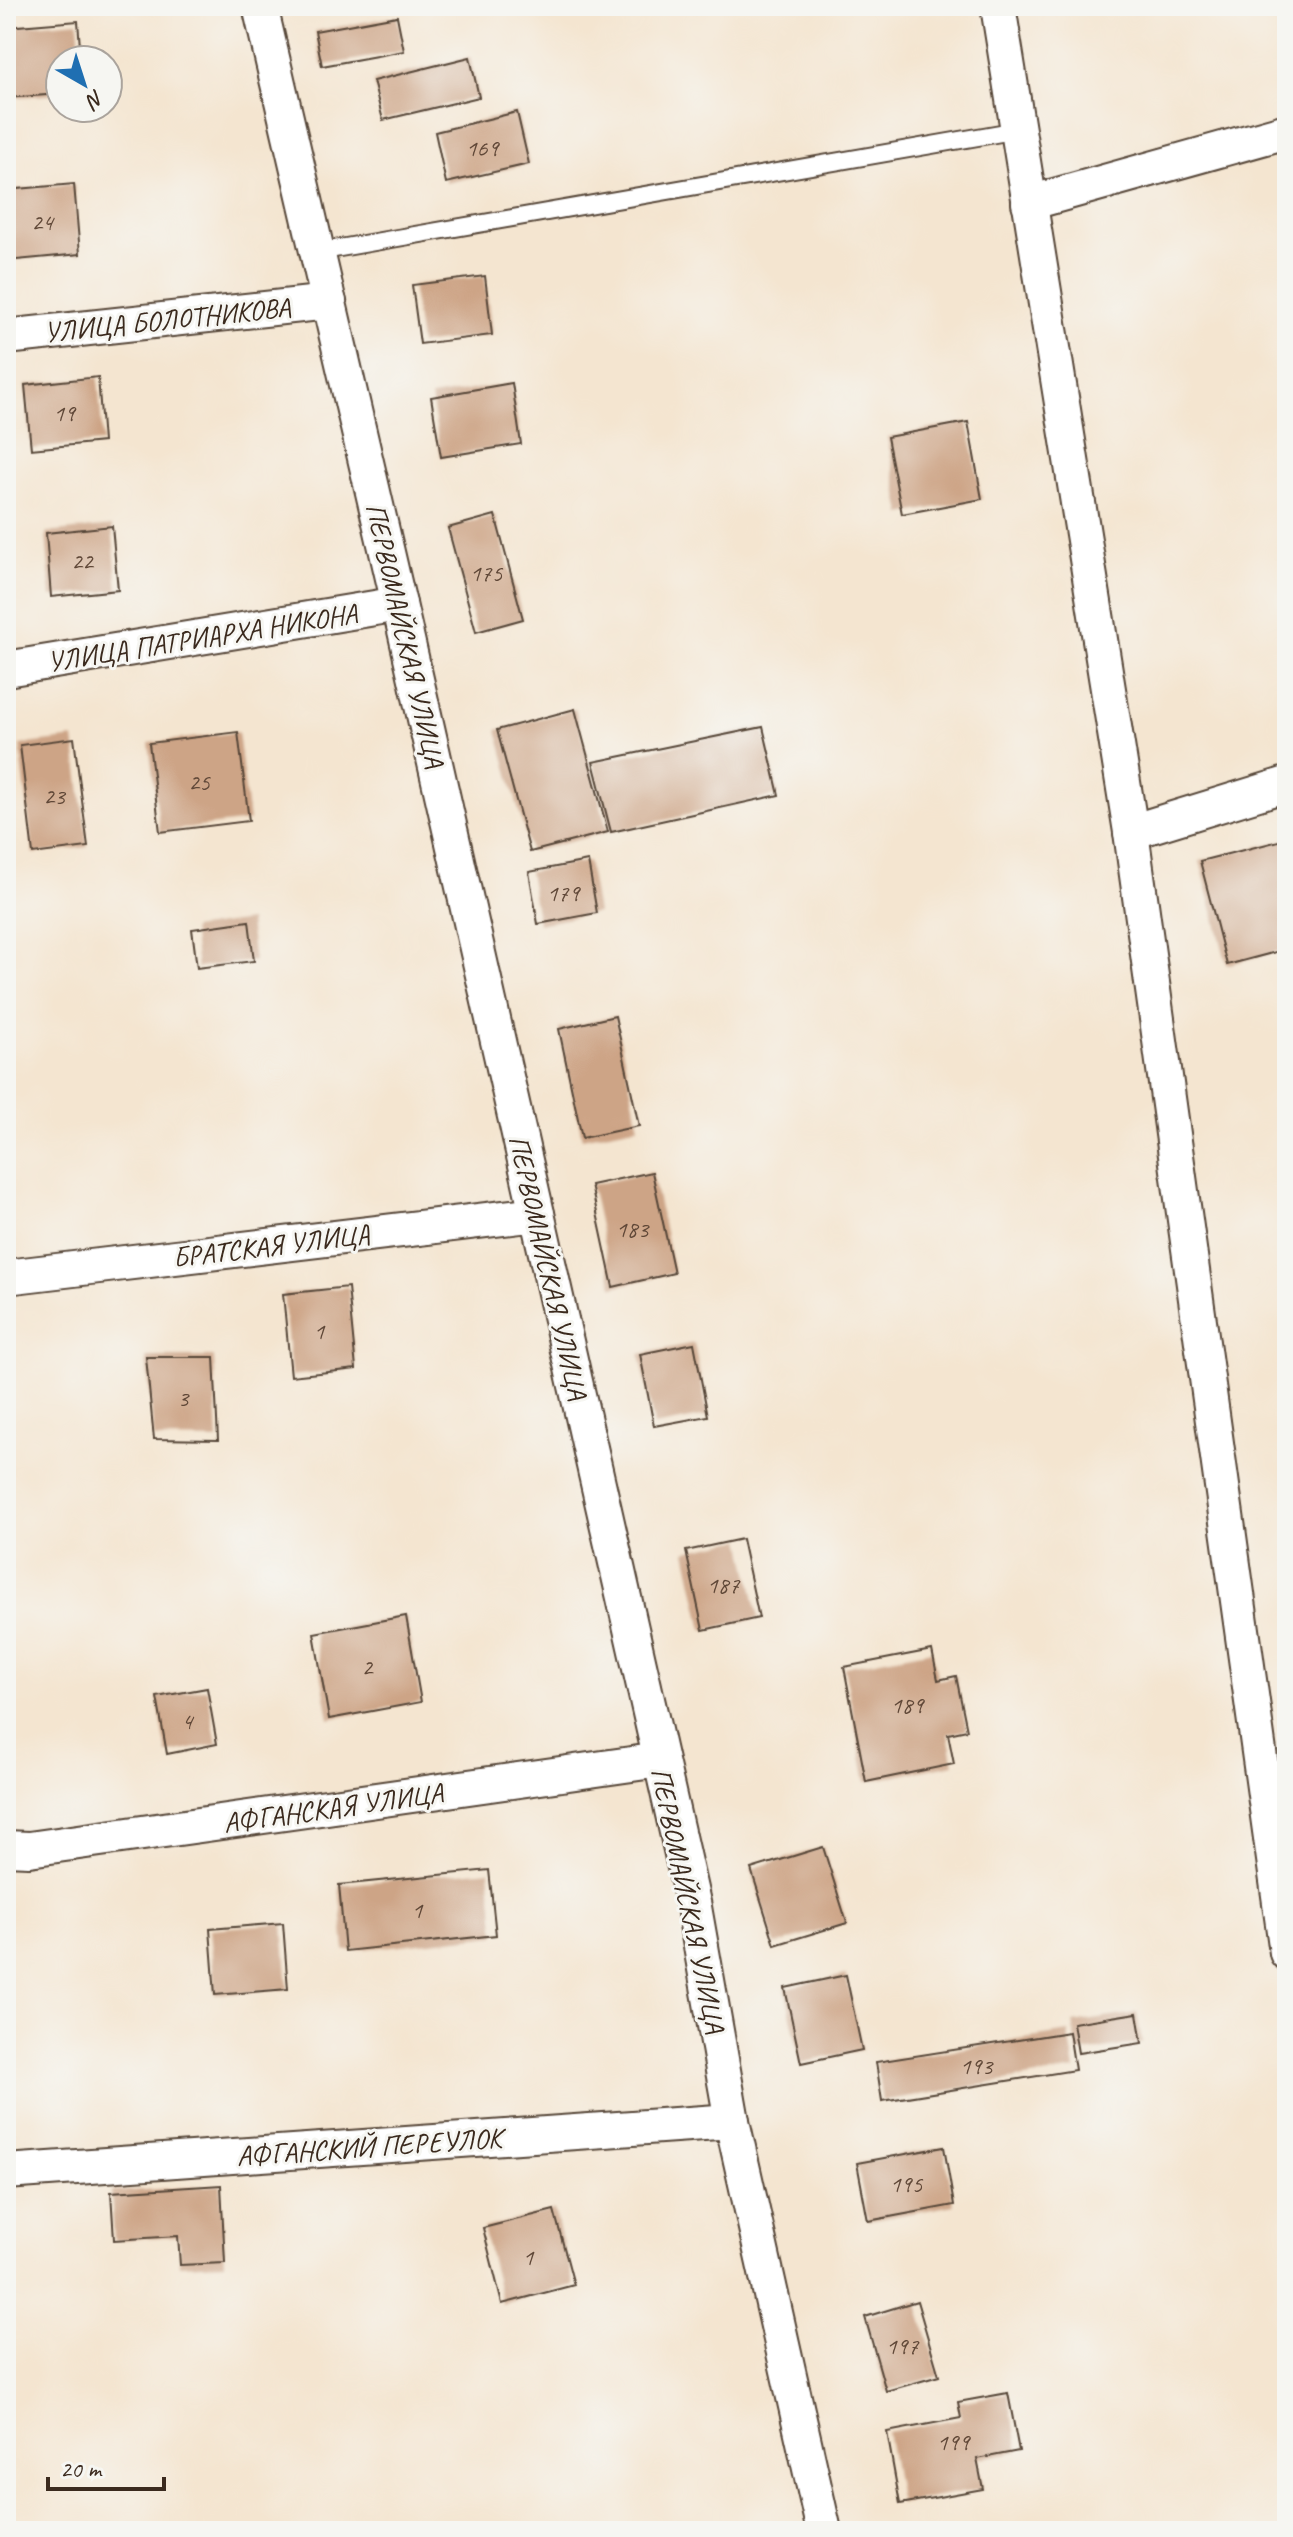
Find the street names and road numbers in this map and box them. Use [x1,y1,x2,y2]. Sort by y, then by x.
street label: УЛИЦА БОЛОТНИКОВА [42,289,293,350]
street label: ПЕРВОМАЙСКАЯ УЛИЦА [358,500,453,772]
street label: УЛИЦА ПАТРИАРХА НИКОНА [45,595,361,679]
street label: ПЕРВОМАЙСКАЯ УЛИЦА [501,1132,596,1404]
street label: БРАТСКАЯ УЛИЦА [171,1216,372,1275]
street label: ПЕРВОМАЙСКАЯ УЛИЦА [643,1764,734,2037]
street label: АФГАНСКАЯ УЛИЦА [221,1775,447,1840]
street label: АФГАНСКИЙ ПЕРЕУЛОК [235,2119,509,2173]

